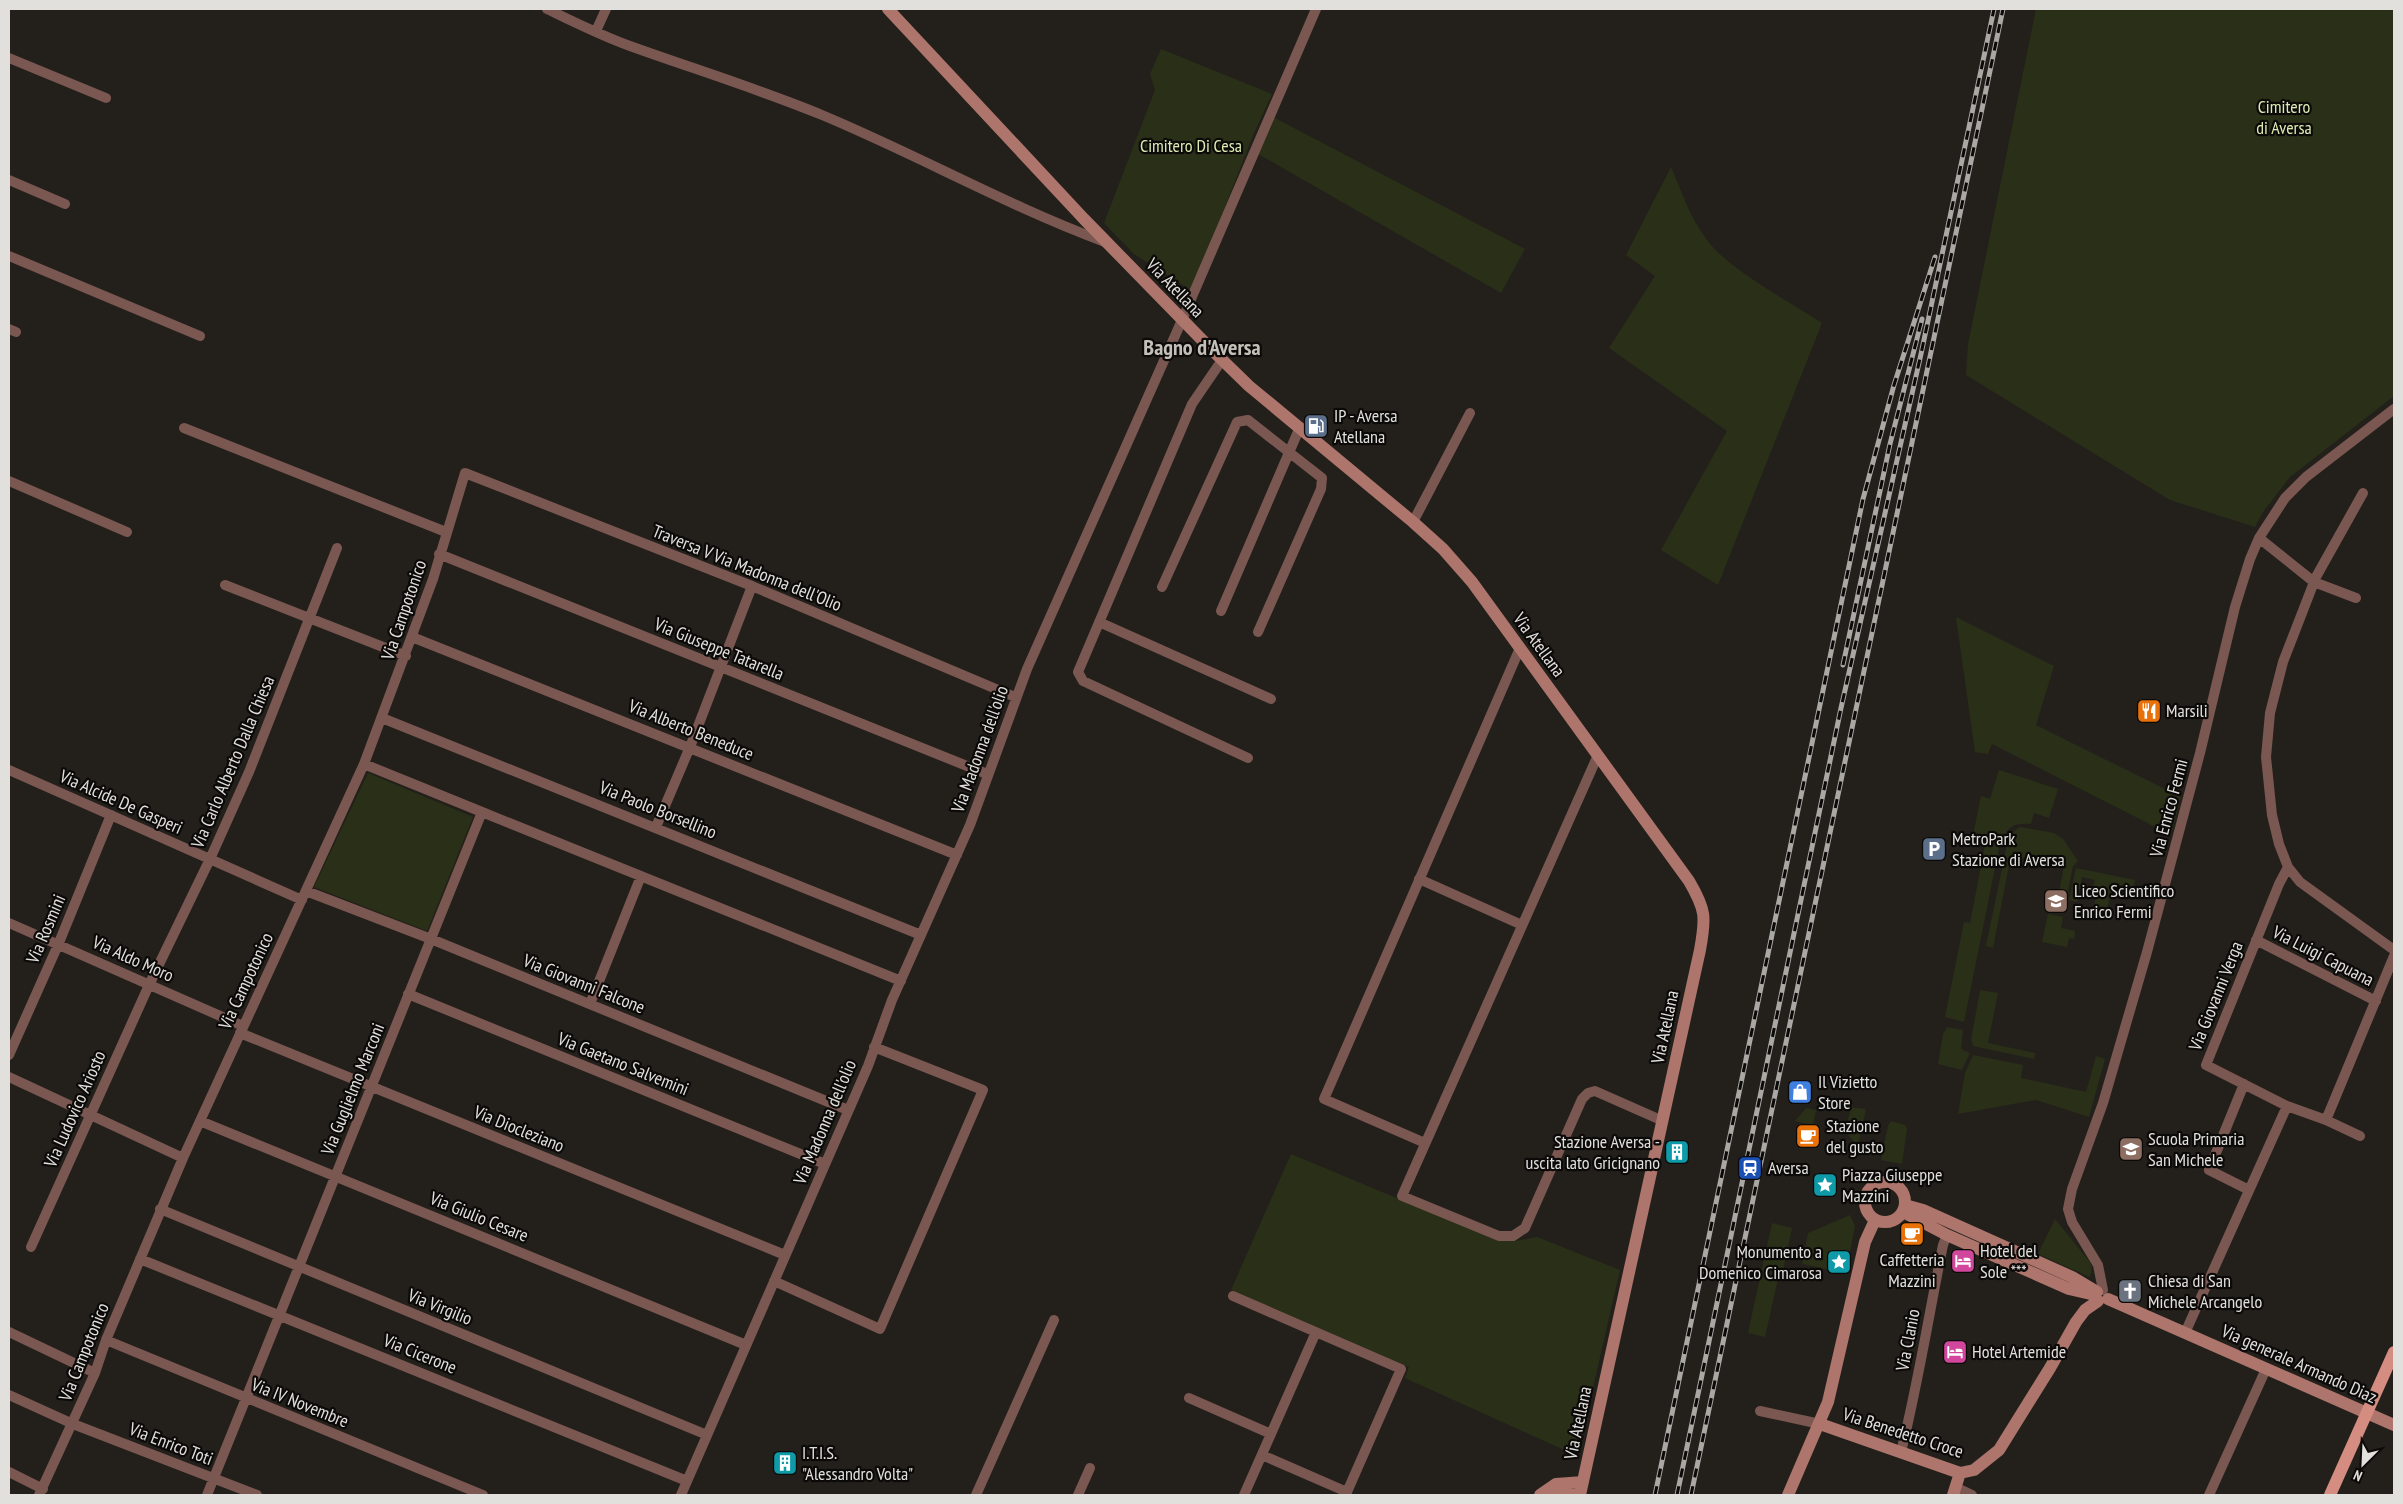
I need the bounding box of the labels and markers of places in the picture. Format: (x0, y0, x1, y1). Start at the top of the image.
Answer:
place label: IP - Aversa Atellana (1334, 404, 1397, 448)
fuel station icon: IP - Aversa Atellana (1303, 413, 1329, 439)
restaurant icon: Marsili (2136, 698, 2162, 724)
place label: Marsili (2166, 699, 2208, 722)
place label: MetroPark Stazione di Aversa (1952, 827, 2065, 871)
parking icon: MetroPark Stazione di Aversa (1921, 836, 1947, 862)
place label: Liceo Scientifico Enrico Fermi (2074, 879, 2175, 923)
school or university icon: Liceo Scientifico Enrico Fermi (2043, 888, 2069, 914)
place label: Il Vizietto Store (1818, 1070, 1878, 1114)
shop icon: Il Vizietto Store (1787, 1079, 1813, 1105)
place label: Stazione del gusto (1826, 1114, 1884, 1158)
cafe icon: Stazione del gusto (1795, 1123, 1821, 1149)
place label: Scuola Primaria San Michele (2148, 1127, 2244, 1171)
place label: Stazione Aversa - uscita lato Gricignano (1525, 1130, 1660, 1174)
school or university icon: Scuola Primaria San Michele (2118, 1136, 2144, 1162)
building icon: Stazione Aversa - uscita lato Gricignano (1664, 1139, 1690, 1165)
station icon: Aversa (1737, 1155, 1763, 1181)
place label: Aversa (1768, 1156, 1809, 1179)
place label: Piazza Giuseppe Mazzini (1842, 1163, 1942, 1207)
place icon: Piazza Giuseppe Mazzini (1812, 1172, 1838, 1198)
cafe icon: Caffetteria Mazzini (1899, 1221, 1925, 1247)
place label: Hotel del Sole *** (1980, 1239, 2038, 1283)
place label: Monumento a Domenico Cimarosa (1699, 1240, 1822, 1284)
place label: Caffetteria Mazzini (1880, 1248, 1944, 1292)
hotel icon: Hotel del Sole *** (1950, 1248, 1976, 1274)
place icon: Monumento a Domenico Cimarosa (1826, 1249, 1852, 1275)
place label: Chiesa di San Michele Arcangelo (2148, 1269, 2262, 1313)
church icon: Chiesa di San Michele Arcangelo (2117, 1278, 2143, 1304)
hotel icon: Hotel Artemide (1942, 1339, 1968, 1365)
place label: Hotel Artemide (1972, 1340, 2066, 1363)
place label: I.T.I.S. "Alessandro Volta" (802, 1441, 913, 1485)
building icon: I.T.I.S. "Alessandro Volta" (772, 1450, 798, 1476)

